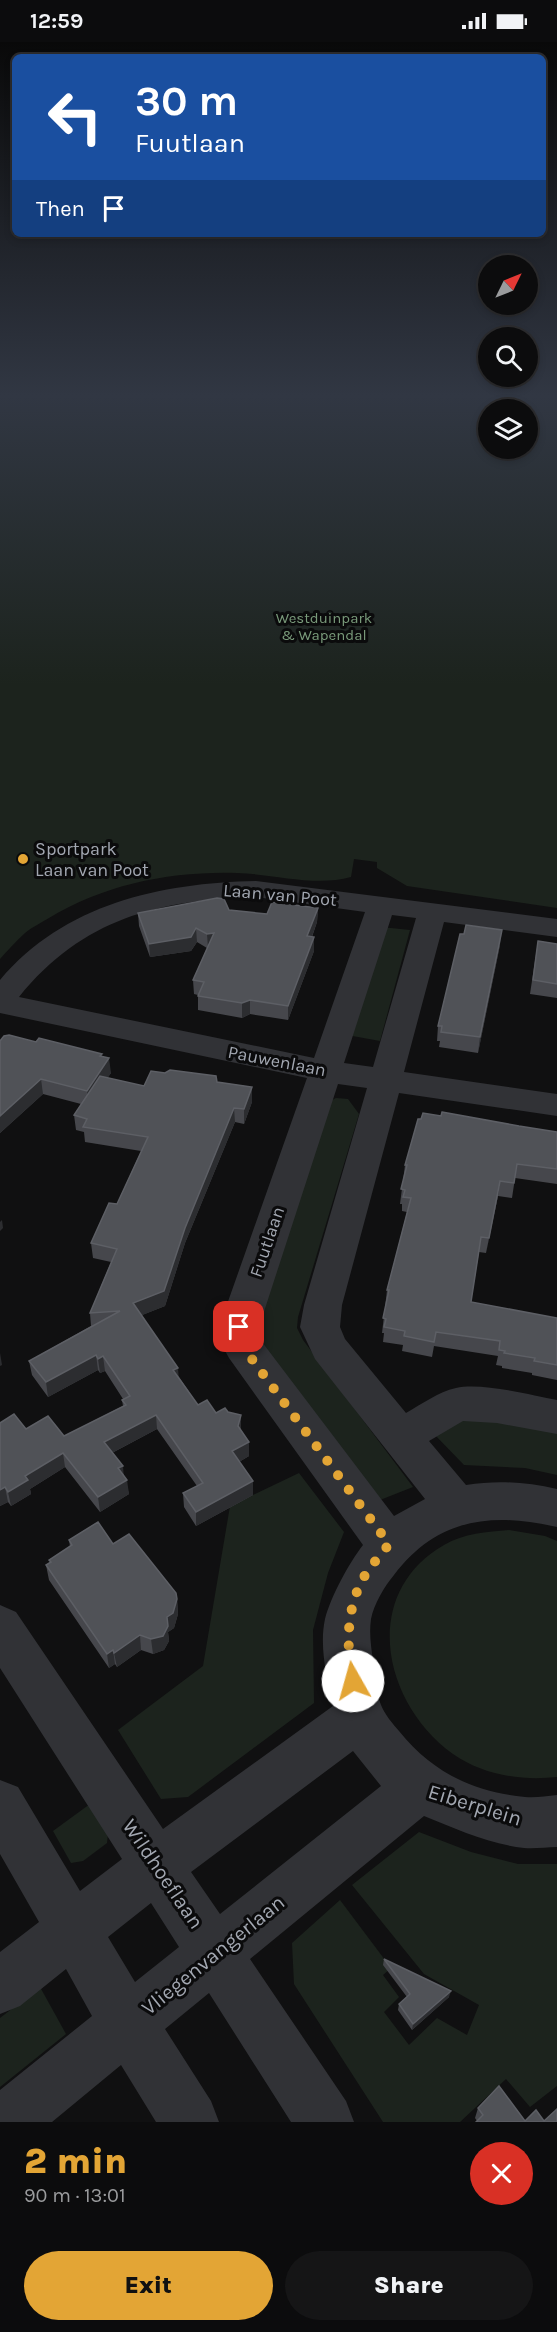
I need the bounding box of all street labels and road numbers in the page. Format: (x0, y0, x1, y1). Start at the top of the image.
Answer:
street label: Laan van Poot (222, 879, 338, 911)
street label: Pauwenlaan (226, 1041, 328, 1081)
street label: Fuutlaan (245, 1204, 289, 1280)
street label: Eiberplein (425, 1779, 525, 1831)
street label: Wildhoeflaan (117, 1815, 209, 1933)
street label: Vliegenvangerlaan (137, 1890, 289, 2020)

